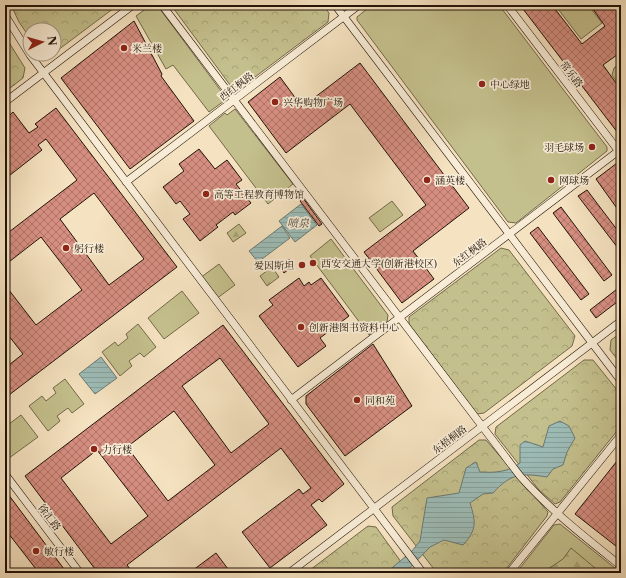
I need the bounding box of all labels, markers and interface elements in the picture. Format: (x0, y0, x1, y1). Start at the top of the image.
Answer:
north arrow (22, 22, 62, 62)
text: N (44, 35, 59, 47)
place label: 米兰楼 (132, 42, 162, 55)
marker: 米兰楼 (119, 43, 129, 53)
street label: 常乐路 (557, 58, 586, 90)
street label: 西红枫路 (216, 69, 256, 104)
place label: 中心绿地 (490, 78, 530, 91)
marker: 中心绿地 (477, 79, 487, 89)
place label: 兴华购物广场 (283, 96, 343, 109)
marker: 兴华购物广场 (270, 97, 280, 107)
place label: 羽毛球场 (544, 141, 584, 154)
marker: 羽毛球场 (587, 142, 597, 152)
place label: 涵英楼 (435, 174, 465, 187)
place label: 网球场 (559, 174, 589, 187)
marker: 涵英楼 (422, 175, 432, 185)
marker: 网球场 (546, 175, 556, 185)
place label: 高等工程教育博物馆 (214, 188, 304, 201)
marker: 高等工程教育博物馆 (201, 189, 211, 199)
water label: 喷泉 (287, 216, 310, 230)
street label: 东红枫路 (449, 235, 489, 270)
place label: 躬行楼 (74, 242, 104, 255)
marker: 躬行楼 (61, 243, 71, 253)
place label: 西安交通大学(创新港校区) (321, 257, 437, 270)
marker: 西安交通大学(创新港校区) (308, 258, 318, 268)
place label: 爱因斯坦 (254, 259, 294, 272)
marker: 爱因斯坦 (297, 260, 307, 270)
place label: 创新港图书资料中心 (309, 321, 399, 334)
marker: 创新港图书资料中心 (296, 322, 306, 332)
place label: 同和苑 (365, 394, 395, 407)
marker: 同和苑 (352, 395, 362, 405)
street label: 东梧桐路 (429, 422, 469, 457)
place label: 力行楼 (102, 443, 132, 456)
marker: 力行楼 (89, 444, 99, 454)
street label: 徐汇路 (35, 501, 64, 533)
place label: 敏行楼 (44, 545, 74, 558)
marker: 敏行楼 (31, 546, 41, 556)

